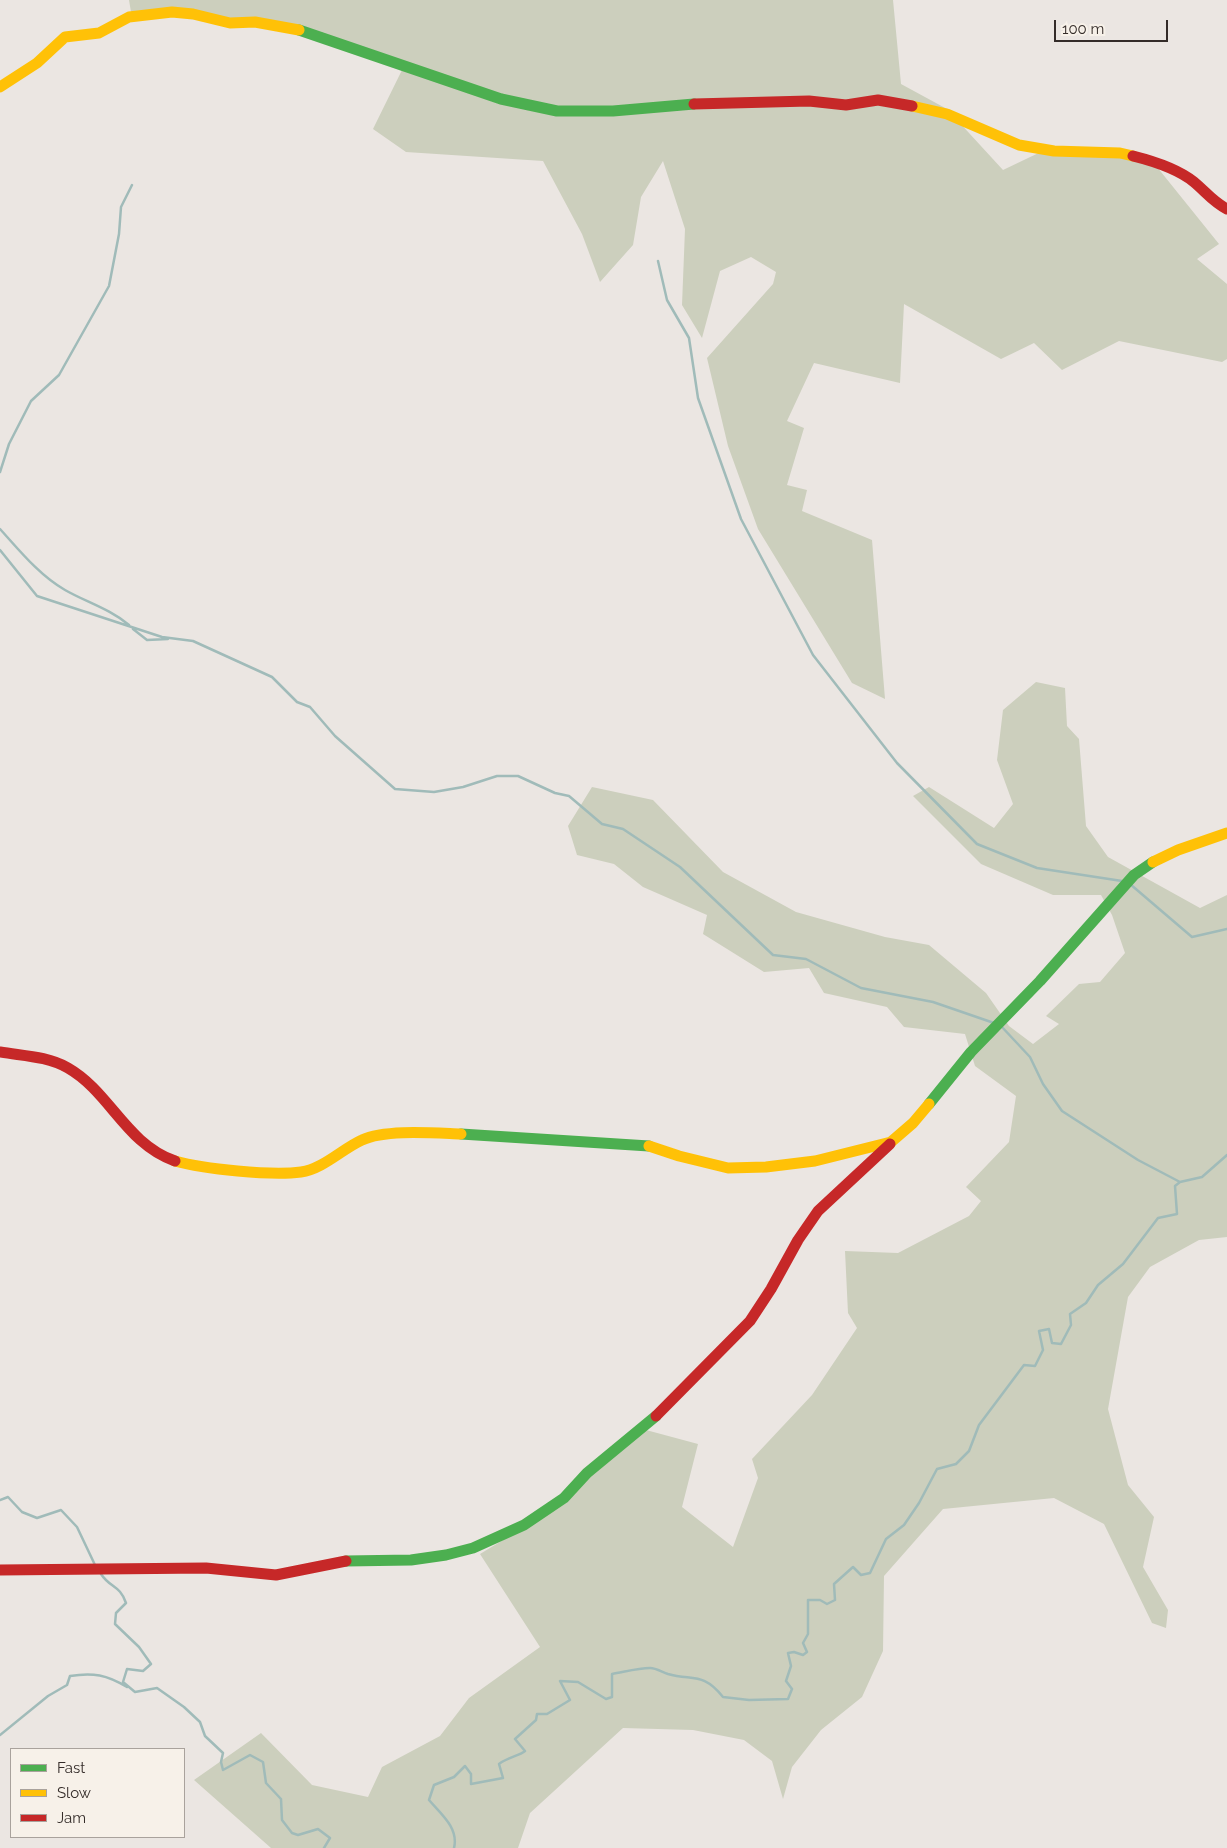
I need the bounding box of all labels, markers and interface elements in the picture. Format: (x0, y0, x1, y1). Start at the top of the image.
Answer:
scale bar (1057, 10, 1171, 42)
text: 100 m (1062, 20, 1104, 38)
legend (10, 1748, 185, 1838)
text: Fast (57, 1759, 85, 1777)
text: Slow (57, 1784, 91, 1802)
text: Jam (57, 1809, 86, 1827)

